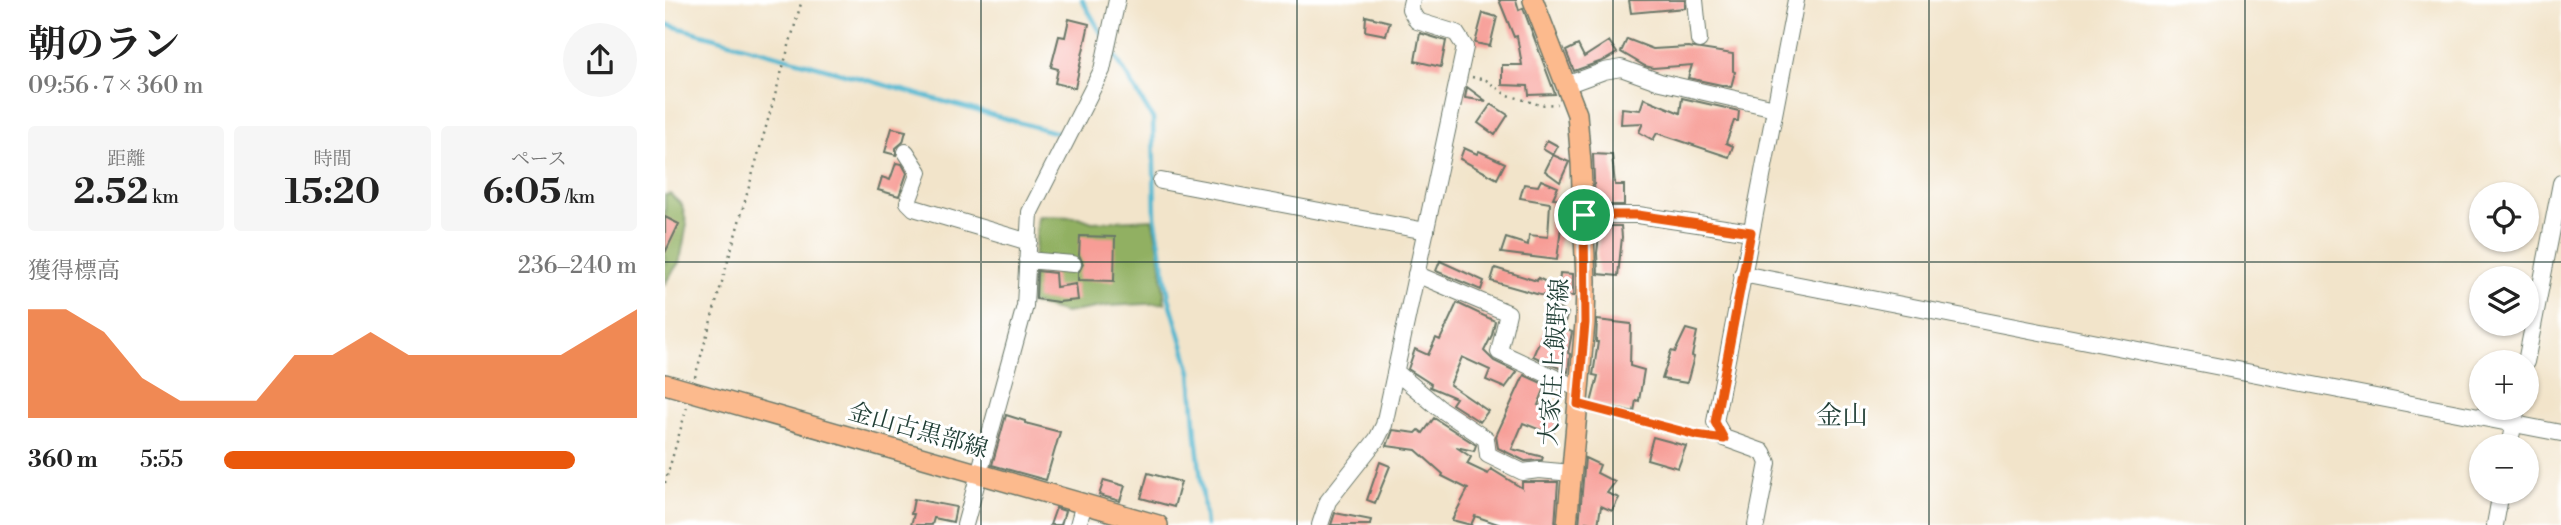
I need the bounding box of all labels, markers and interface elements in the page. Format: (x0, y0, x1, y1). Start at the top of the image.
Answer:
text: 朝のラン (28, 22, 180, 69)
button: share (563, 23, 637, 97)
text: 09:56 · 7 × 360 m (28, 72, 203, 100)
text: 距離 (107, 147, 145, 171)
text: 時間 (313, 147, 352, 171)
text: ペース (511, 147, 567, 171)
text: 2.52 (73, 171, 148, 214)
text: 15:20 (285, 171, 380, 214)
text: 6:05 (482, 171, 561, 214)
map controls (2469, 182, 2539, 504)
button: locate (2469, 182, 2539, 252)
text: km (148, 185, 179, 209)
text: /km (561, 185, 595, 209)
pin (1554, 185, 1614, 245)
icon: arrive (1565, 196, 1603, 234)
text: 236–240 m (518, 252, 637, 280)
text: 獲得標高 (28, 257, 120, 285)
button: layers (2469, 266, 2539, 336)
street label: 大家庄上飯野線 (1534, 277, 1576, 447)
button: + (2469, 350, 2539, 420)
street label: 金山古黒部線 (845, 397, 991, 465)
district label: 金山 (1816, 400, 1868, 432)
button: − (2469, 434, 2539, 504)
text: 360 m (28, 446, 98, 474)
text: 5:55 (140, 446, 183, 474)

